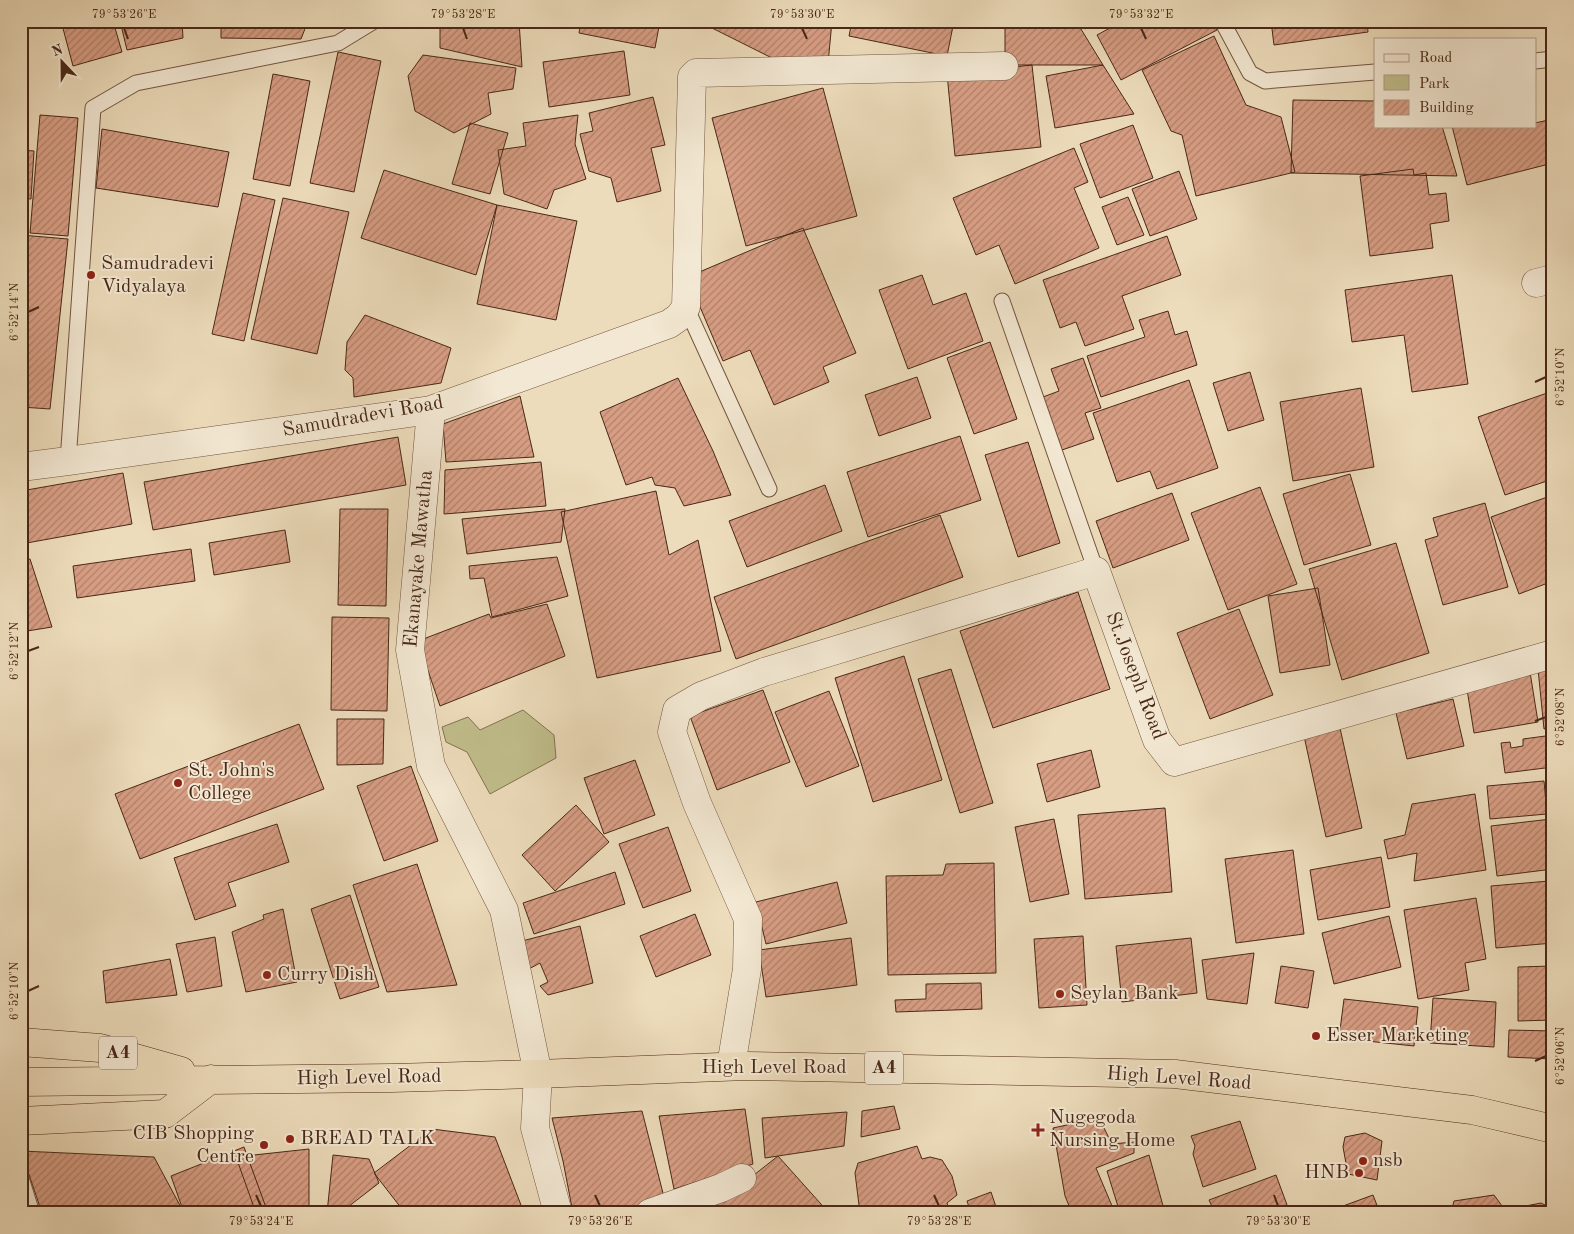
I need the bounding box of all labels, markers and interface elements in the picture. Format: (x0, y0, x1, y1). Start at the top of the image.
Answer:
text: 79°53'26"E (92, 8, 156, 21)
text: 79°53'28"E (431, 8, 495, 21)
text: 79°53'30"E (770, 8, 834, 21)
text: 79°53'32"E (1109, 8, 1173, 21)
north arrow (38, 38, 88, 88)
legend (1374, 38, 1536, 128)
text: N (50, 42, 65, 59)
text: Road (1419, 51, 1453, 66)
text: Park (1419, 77, 1450, 92)
text: Building (1419, 101, 1474, 116)
place label: Samudradevi Vidyalaya (101, 254, 214, 297)
marker: Samudradevi Vidyalaya (85, 269, 97, 281)
text: 6°52'14"N (8, 283, 21, 341)
text: 6°52'10"N (1554, 348, 1567, 406)
street label: Samudradevi Road (281, 393, 445, 441)
street label: Ekanayake Mawatha (401, 469, 437, 649)
street label: St.Joseph Road (1101, 609, 1169, 743)
text: 6°52'12"N (8, 622, 21, 680)
text: 6°52'08"N (1554, 688, 1567, 746)
place label: St. John's College (188, 761, 274, 804)
marker: St. John's College (172, 777, 184, 789)
text: 6°52'10"N (8, 962, 21, 1020)
place label: Curry Dish (277, 965, 374, 985)
marker: Curry Dish (261, 969, 273, 981)
place label: Seylan Bank (1070, 984, 1179, 1004)
marker: Seylan Bank (1054, 988, 1066, 1000)
place label: Esser Marketing (1326, 1026, 1469, 1046)
text: 6°52'06"N (1554, 1027, 1567, 1085)
marker: Esser Marketing (1310, 1030, 1322, 1042)
road number: A4 (99, 1036, 137, 1070)
road number: A4 (865, 1052, 903, 1084)
street label: High Level Road (701, 1058, 847, 1078)
street label: High Level Road (1106, 1064, 1252, 1094)
street label: High Level Road (296, 1067, 442, 1089)
place label: Nugegoda Nursing Home (1049, 1108, 1175, 1151)
marker: Nugegoda Nursing Home (1031, 1123, 1045, 1137)
place label: CIB Shopping Centre (132, 1124, 254, 1167)
place label: BREAD TALK (300, 1129, 435, 1149)
marker: BREAD TALK (284, 1133, 296, 1145)
marker: CIB Shopping Centre (258, 1139, 270, 1151)
place label: nsb (1373, 1151, 1403, 1171)
marker: nsb (1357, 1155, 1369, 1167)
place label: HNB (1304, 1163, 1349, 1183)
marker: HNB (1353, 1167, 1365, 1179)
text: 79°53'24"E (229, 1215, 293, 1228)
text: 79°53'26"E (568, 1215, 632, 1228)
text: 79°53'28"E (907, 1215, 971, 1228)
text: 79°53'30"E (1246, 1215, 1310, 1228)

